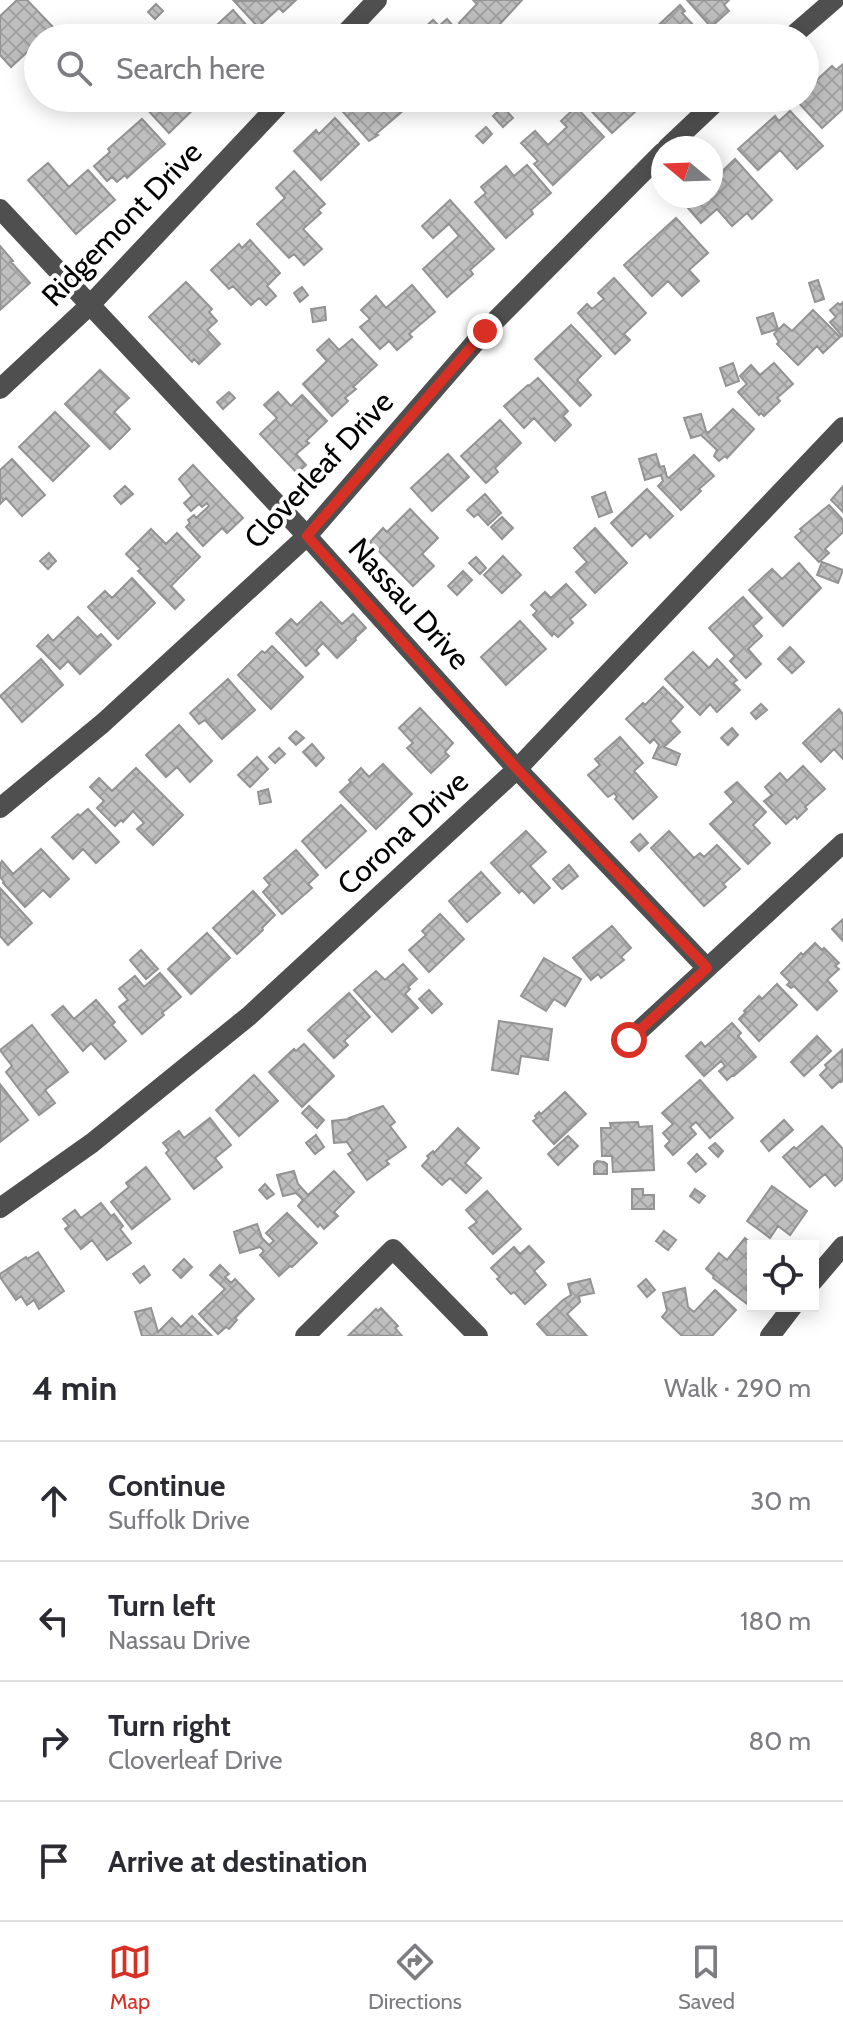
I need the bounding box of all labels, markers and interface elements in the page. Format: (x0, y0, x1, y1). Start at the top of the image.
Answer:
search box (24, 24, 819, 112)
icon: search (52, 46, 96, 90)
text: Search here (116, 50, 265, 87)
street label: Ridgemont Drive (34, 134, 210, 314)
north arrow (651, 136, 723, 208)
route end (467, 313, 503, 349)
street label: Cloverleaf Drive (236, 383, 401, 556)
street label: Nassau Drive (341, 530, 478, 677)
street label: Corona Drive (330, 763, 476, 903)
route start (611, 1022, 647, 1058)
map controls (747, 1240, 819, 1312)
button: locate (747, 1240, 819, 1312)
text: 4 min (32, 1367, 117, 1409)
text: Walk · 290 m (664, 1372, 811, 1404)
text: Continue (108, 1467, 225, 1504)
icon: ahead (32, 1479, 76, 1523)
text: 30 m (750, 1485, 811, 1517)
text: Suffolk Drive (108, 1504, 250, 1536)
text: Turn left (108, 1587, 216, 1624)
icon: left (32, 1599, 76, 1643)
text: 180 m (740, 1605, 811, 1637)
text: Nassau Drive (108, 1624, 250, 1656)
text: Turn right (108, 1707, 231, 1744)
icon: right (32, 1719, 76, 1763)
text: 80 m (748, 1725, 811, 1757)
text: Cloverleaf Drive (108, 1744, 283, 1776)
icon: arrive (32, 1839, 76, 1883)
text: Arrive at destination (108, 1843, 368, 1880)
tab: Map (108, 1940, 152, 2015)
tab: Directions (368, 1940, 462, 2015)
tab: Saved (678, 1940, 735, 2015)

